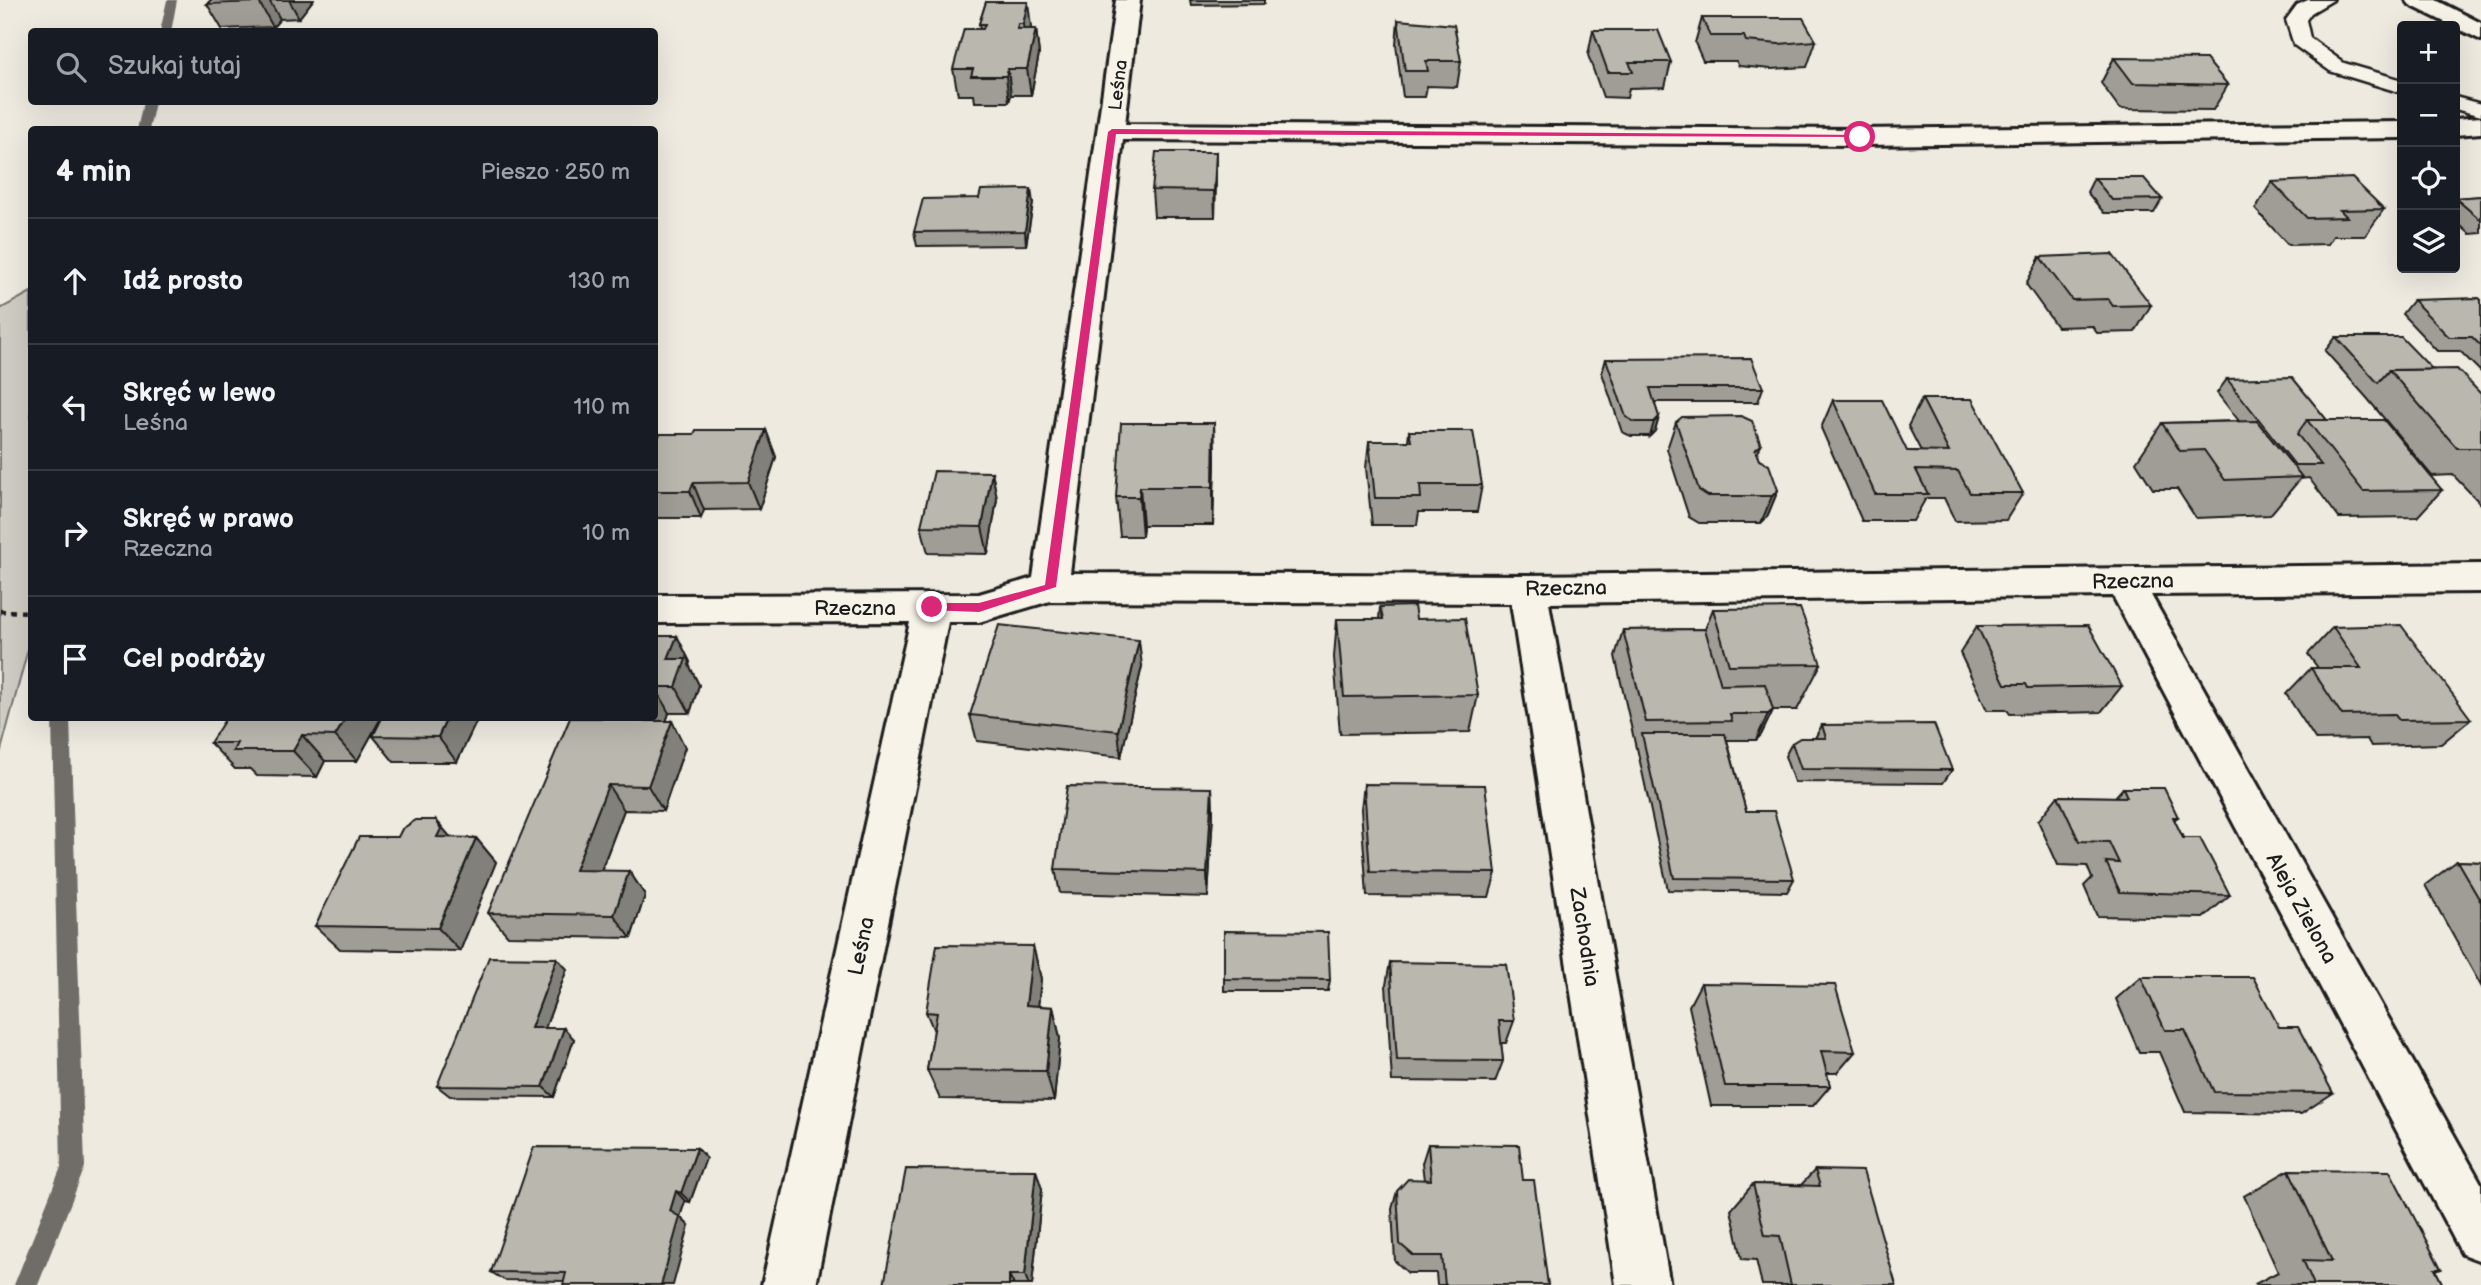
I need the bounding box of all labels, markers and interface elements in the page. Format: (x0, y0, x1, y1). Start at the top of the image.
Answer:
map controls (2397, 21, 2460, 273)
button: + (2397, 21, 2460, 84)
search box (28, 28, 658, 105)
icon: search (52, 48, 90, 86)
text: Szukaj tutaj (108, 51, 241, 82)
street label: Leśna (1105, 59, 1132, 112)
button: − (2397, 84, 2460, 147)
route start (1844, 121, 1875, 152)
button: locate (2397, 147, 2460, 210)
text: 4 min (56, 154, 131, 190)
text: Pieszo · 250 m (481, 158, 630, 186)
button: layers (2397, 210, 2460, 273)
icon: ahead (56, 262, 94, 300)
text: Idź prosto (123, 266, 243, 297)
text: 130 m (568, 267, 630, 295)
text: Skręć w lewo (123, 378, 276, 409)
icon: left (56, 388, 94, 426)
text: 110 m (573, 393, 630, 421)
text: Leśna (123, 409, 188, 437)
text: Skręć w prawo (123, 504, 294, 535)
icon: right (56, 514, 94, 552)
text: 10 m (582, 519, 630, 547)
text: Rzeczna (123, 535, 213, 563)
street label: Rzeczna (2092, 568, 2174, 595)
street label: Rzeczna (1525, 575, 1607, 602)
route end (916, 591, 947, 622)
street label: Rzeczna (814, 596, 896, 621)
icon: arrive (56, 640, 94, 678)
text: Cel podróży (123, 644, 265, 675)
street label: Aleja Zielona (2261, 848, 2342, 968)
street label: Zachodnia (1564, 885, 1605, 988)
street label: Leśna (843, 914, 880, 978)

